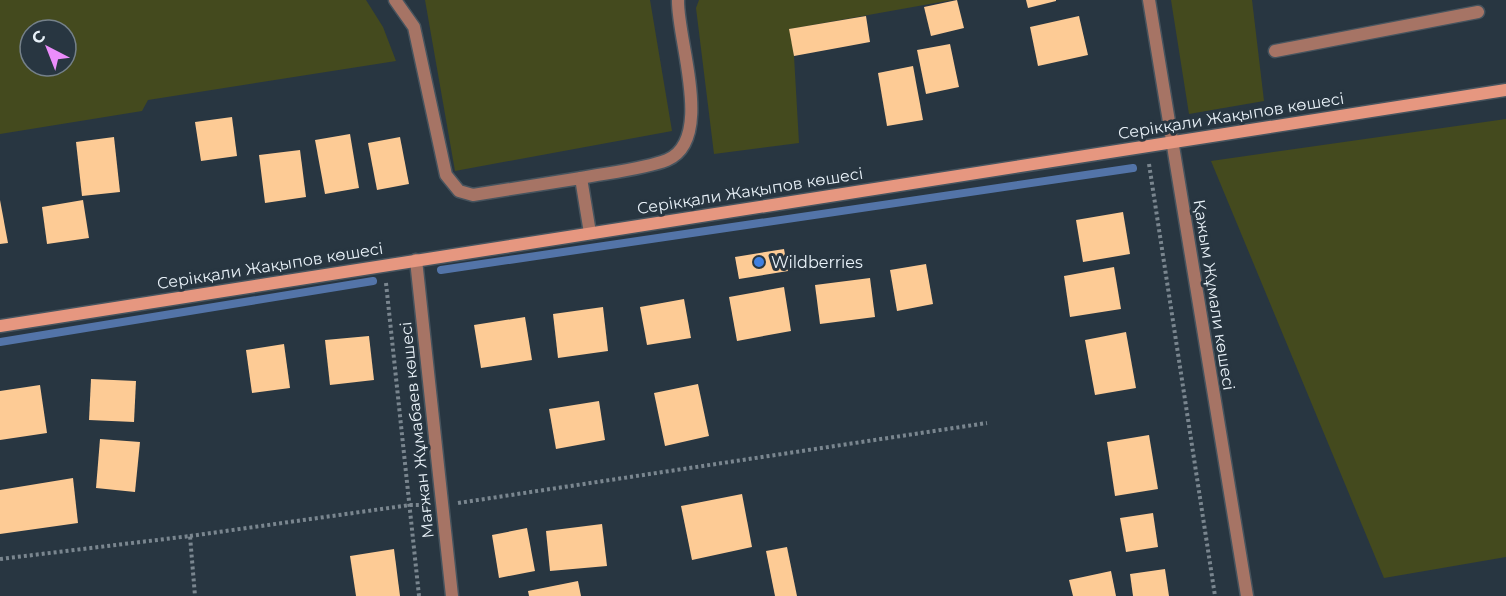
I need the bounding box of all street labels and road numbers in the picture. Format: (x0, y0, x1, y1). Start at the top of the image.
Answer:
street label: Серікқали Жақыпов көшесі (1117, 89, 1345, 143)
street label: Серікқали Жақыпов көшесі (636, 164, 864, 218)
street label: Қажым Жұмали көшесі (1190, 198, 1238, 392)
street label: Серікқали Жақыпов көшесі (156, 239, 384, 293)
street label: Мағжан Жұмабаев көшесі (396, 321, 438, 539)

